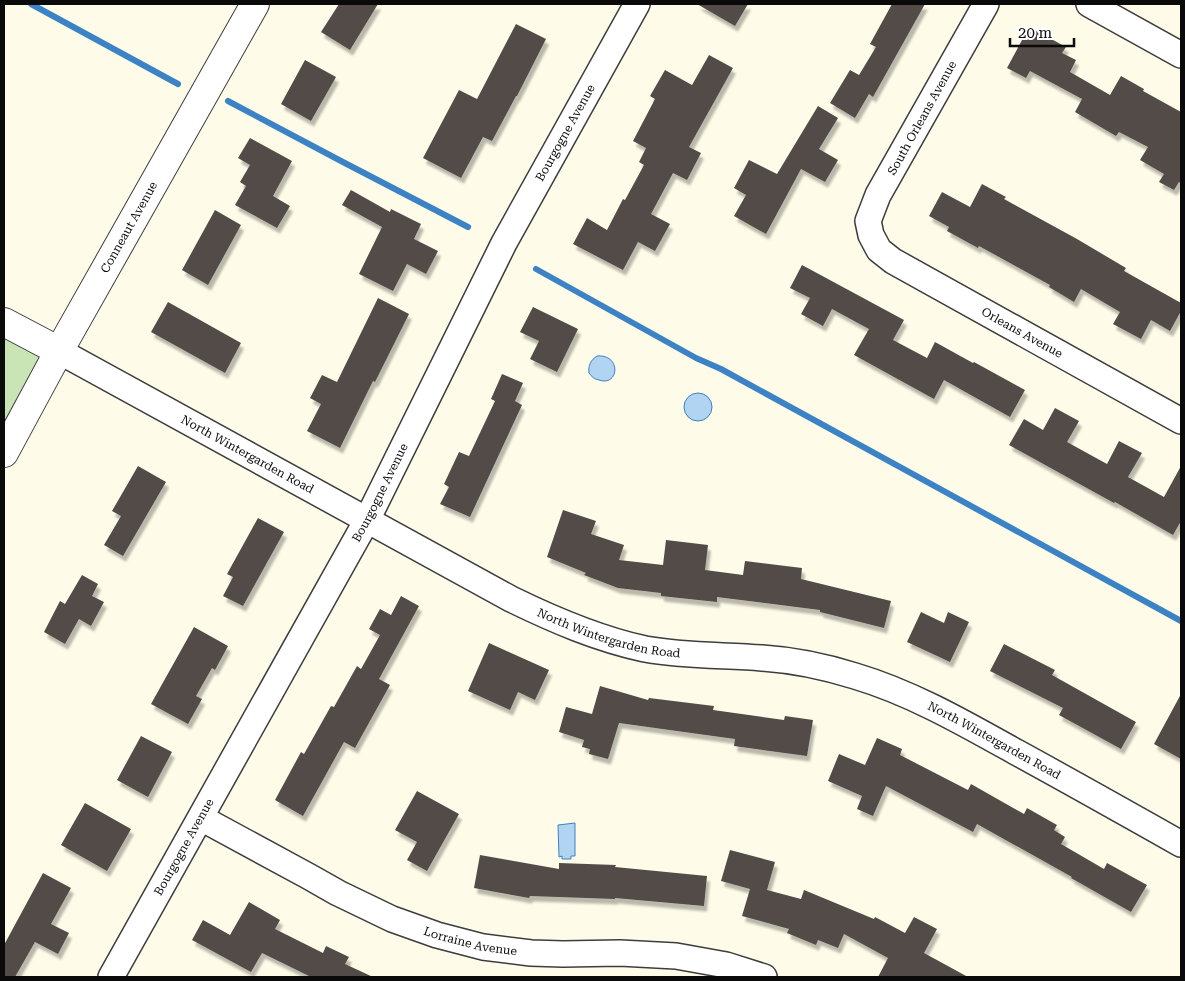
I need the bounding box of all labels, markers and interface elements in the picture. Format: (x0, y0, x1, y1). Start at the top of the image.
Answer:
scale bar (1010, 15, 1074, 47)
text: 20 m (1018, 24, 1053, 42)
street label: South Orleans Avenue (885, 58, 959, 178)
street label: Bourgogne Avenue (533, 81, 598, 184)
street label: Conneaut Avenue (98, 179, 160, 275)
street label: Orleans Avenue (979, 305, 1065, 361)
street label: North Wintergarden Road (179, 412, 317, 497)
street label: Bourgogne Avenue (349, 441, 411, 545)
street label: North Wintergarden Road (535, 605, 681, 661)
street label: North Wintergarden Road (925, 699, 1063, 782)
street label: Bourgogne Avenue (151, 796, 217, 898)
street label: Lorraine Avenue (422, 924, 518, 958)

